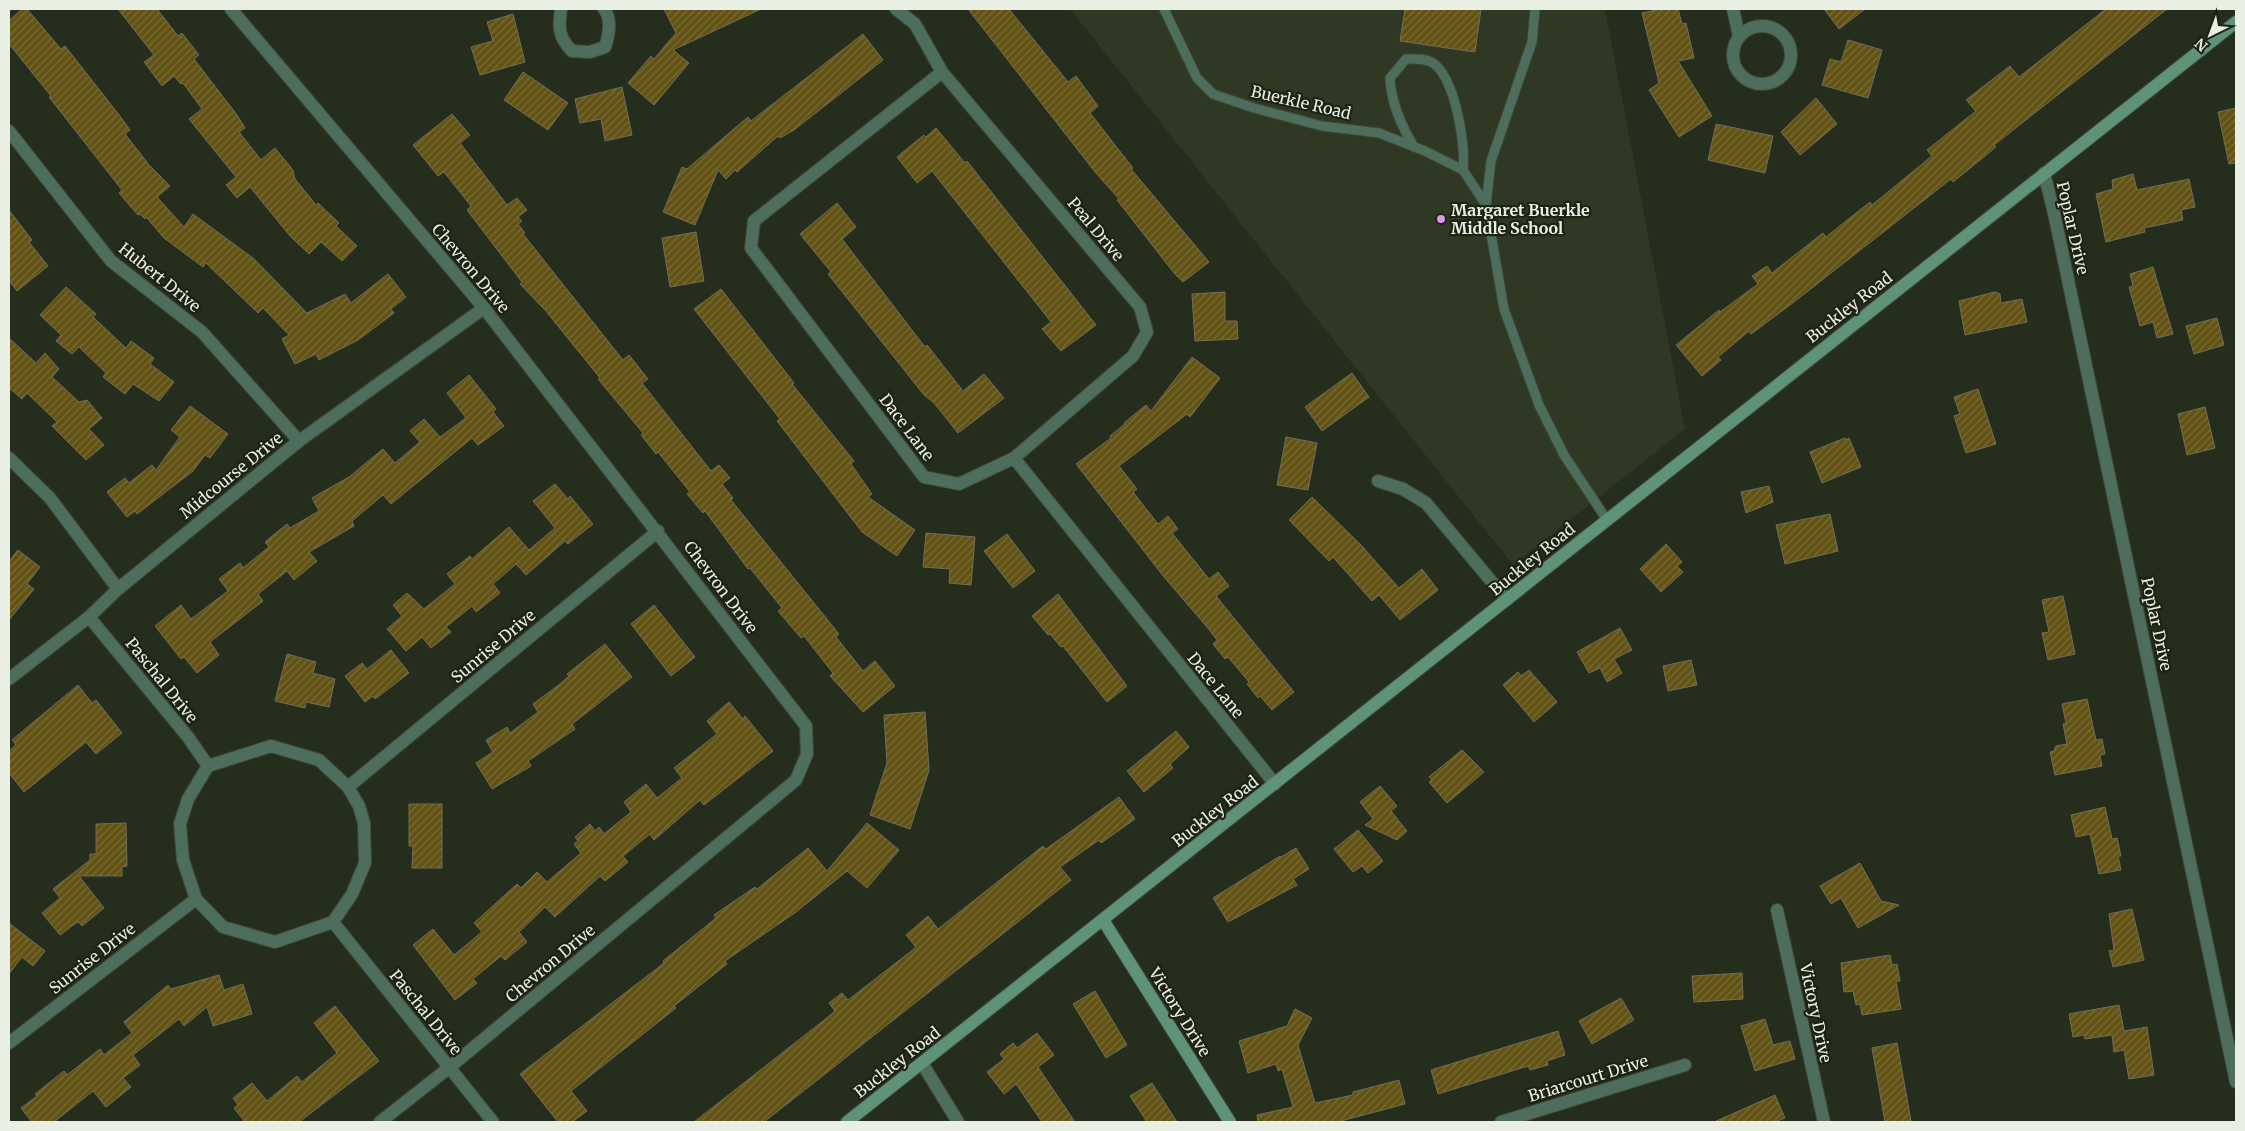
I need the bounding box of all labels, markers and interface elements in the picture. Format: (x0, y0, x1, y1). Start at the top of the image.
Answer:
north arrow (2185, 10, 2235, 60)
text: N (2191, 34, 2211, 55)
street label: Buerkle Road (1249, 81, 1353, 123)
street label: Poplar Drive (2053, 179, 2093, 277)
street label: Peal Drive (1063, 193, 1129, 265)
place label: Margaret Buerkle Middle School (1451, 200, 1590, 238)
marker: Margaret Buerkle Middle School (1435, 213, 1447, 225)
street label: Chevron Drive (428, 219, 514, 317)
street label: Hubert Drive (115, 238, 205, 316)
street label: Buckley Road (1802, 267, 1896, 347)
street label: Dace Lane (875, 390, 939, 464)
street label: Midcourse Drive (176, 427, 286, 523)
street label: Buckley Road (1485, 518, 1579, 600)
street label: Chevron Drive (680, 537, 762, 637)
street label: Poplar Drive (2137, 575, 2177, 673)
street label: Sunrise Drive (447, 605, 539, 687)
street label: Paschal Drive (122, 633, 202, 727)
street label: Dace Lane (1183, 648, 1249, 722)
street label: Buckley Road (1168, 771, 1262, 851)
street label: Sunrise Drive (45, 918, 139, 998)
street label: Chevron Drive (501, 920, 599, 1006)
street label: Victory Drive (1796, 961, 1836, 1064)
street label: Victory Drive (1144, 963, 1215, 1060)
street label: Paschal Drive (386, 965, 466, 1059)
street label: Buckley Road (850, 1022, 944, 1102)
street label: Briarcourt Drive (1526, 1050, 1650, 1106)

